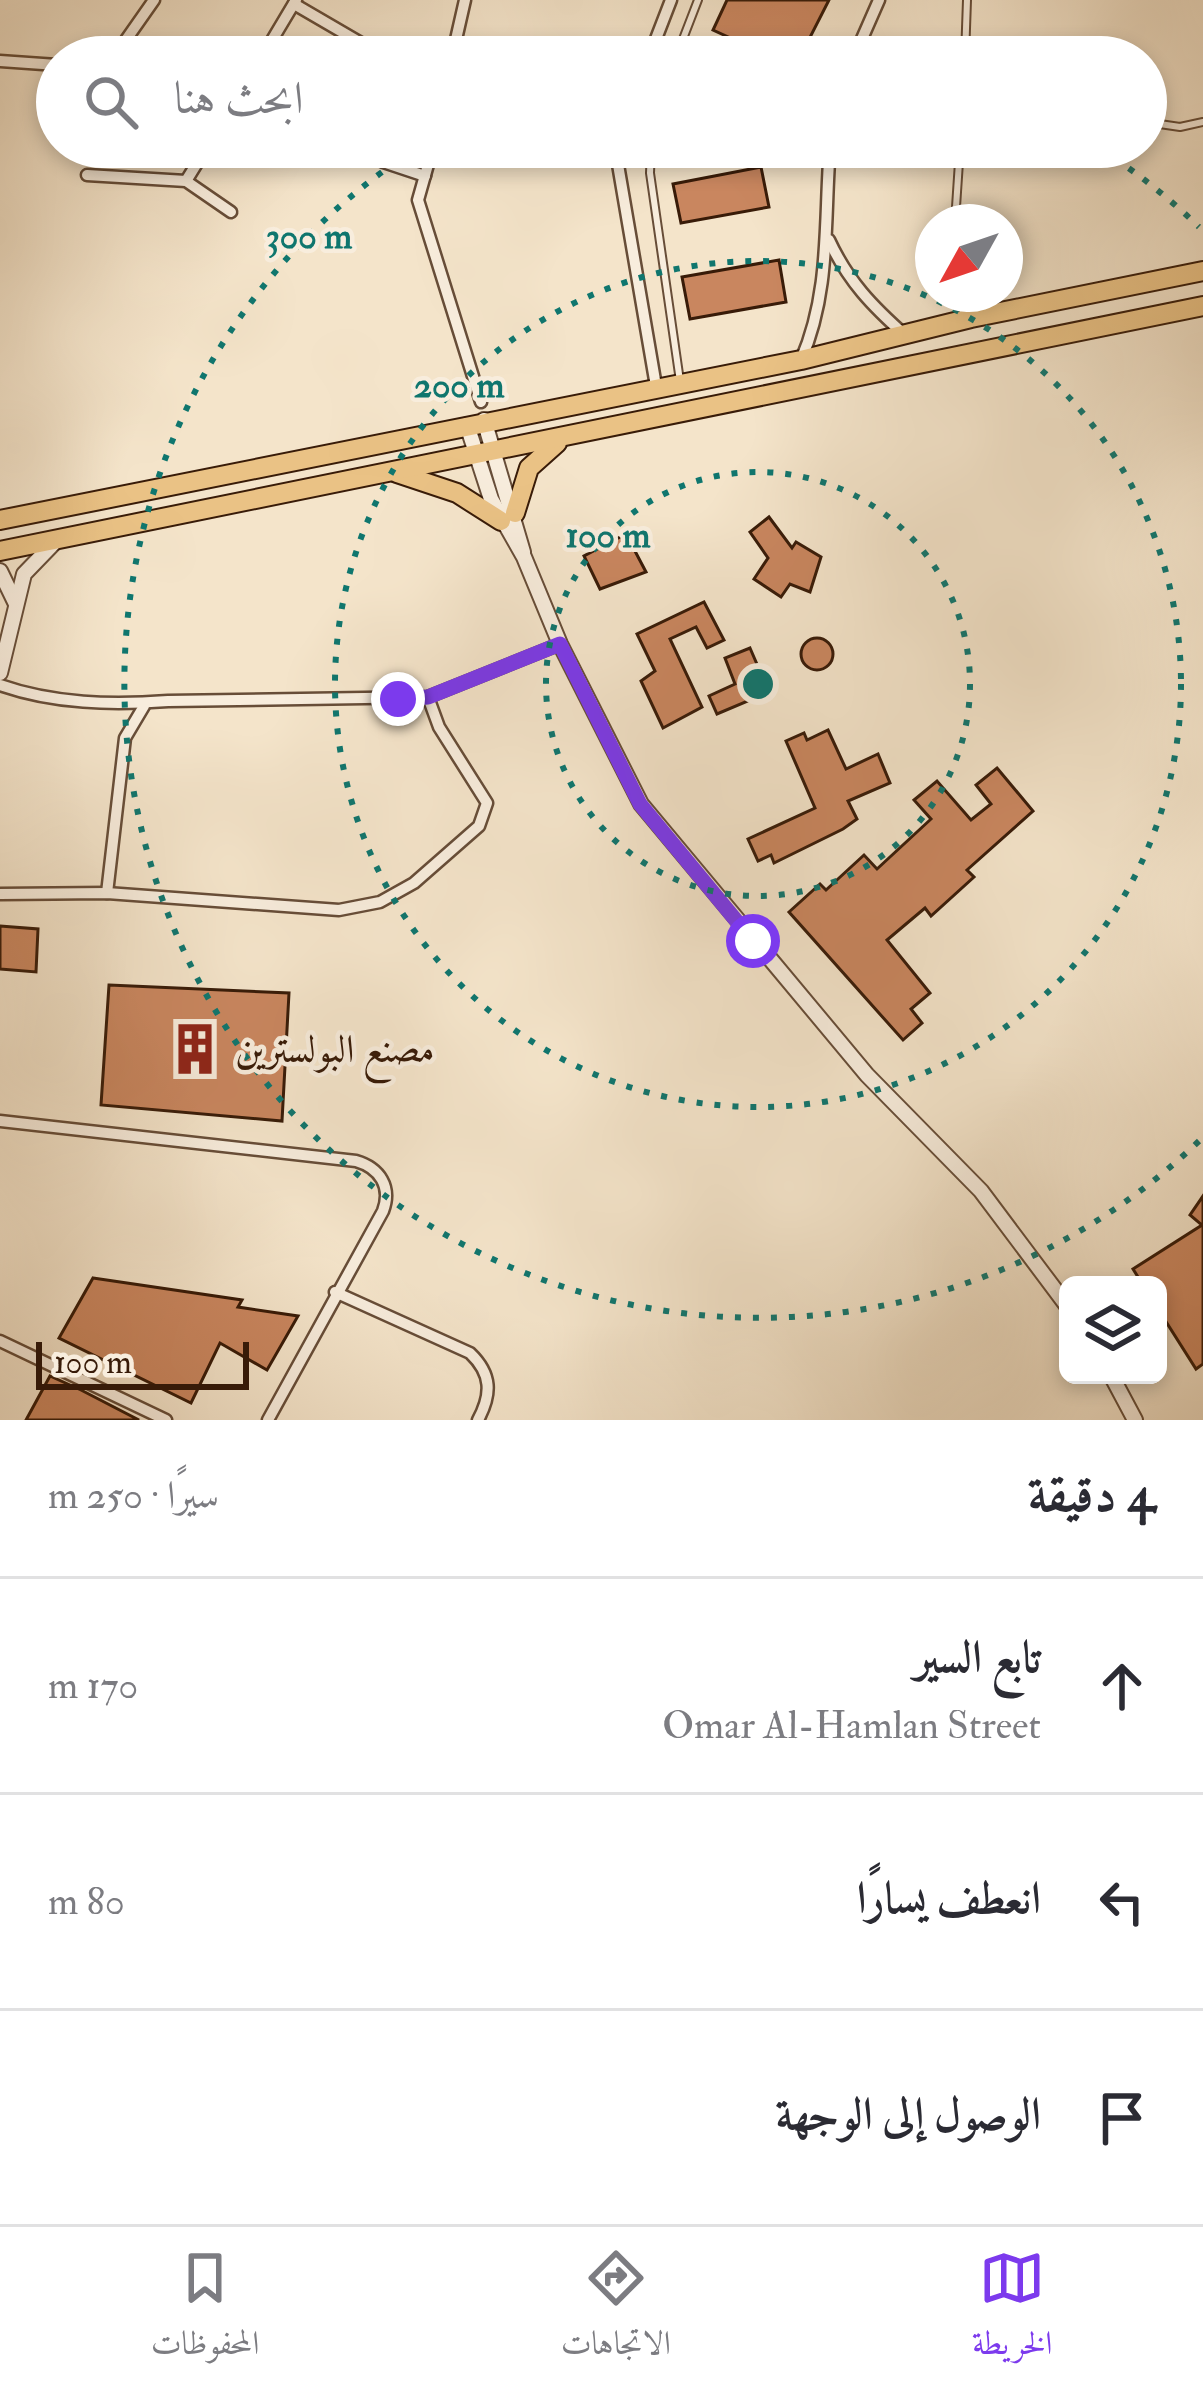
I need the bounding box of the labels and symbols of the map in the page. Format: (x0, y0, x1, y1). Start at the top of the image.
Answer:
north arrow (915, 204, 1023, 312)
text: 300 m (266, 214, 352, 259)
text: 200 m (414, 363, 504, 408)
text: 100 m (565, 513, 651, 558)
centre of rings (737, 663, 779, 705)
route end (371, 672, 425, 726)
route start (726, 914, 780, 968)
building icon: مصنع البولسترين (166, 1020, 224, 1078)
place label: مصنع البولسترين (235, 1025, 435, 1084)
scale bar (36, 1336, 249, 1389)

